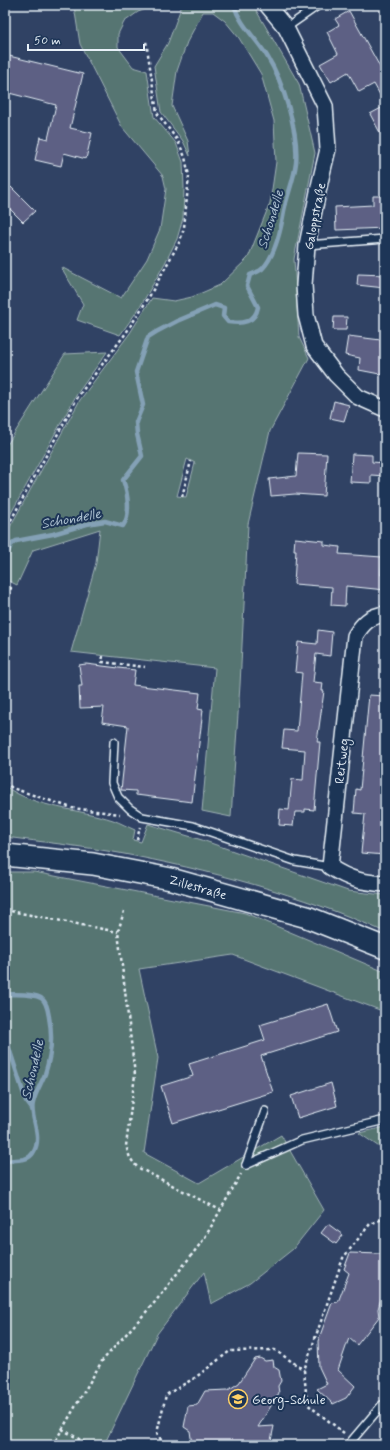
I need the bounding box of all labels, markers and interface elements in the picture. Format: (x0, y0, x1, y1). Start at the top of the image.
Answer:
scale bar (28, 26, 144, 52)
text: 50 m (34, 33, 61, 49)
street label: Galoppstraße (301, 181, 330, 251)
water label: Schondelle (253, 187, 289, 251)
water label: Schondelle (40, 505, 103, 533)
street label: Reitweg (332, 737, 354, 785)
street label: Zillestraße (167, 872, 229, 904)
water label: Schondelle (17, 1037, 49, 1101)
school or university icon: Georg-Schule (227, 1388, 249, 1410)
place label: Georg-Schule (252, 1392, 326, 1410)

